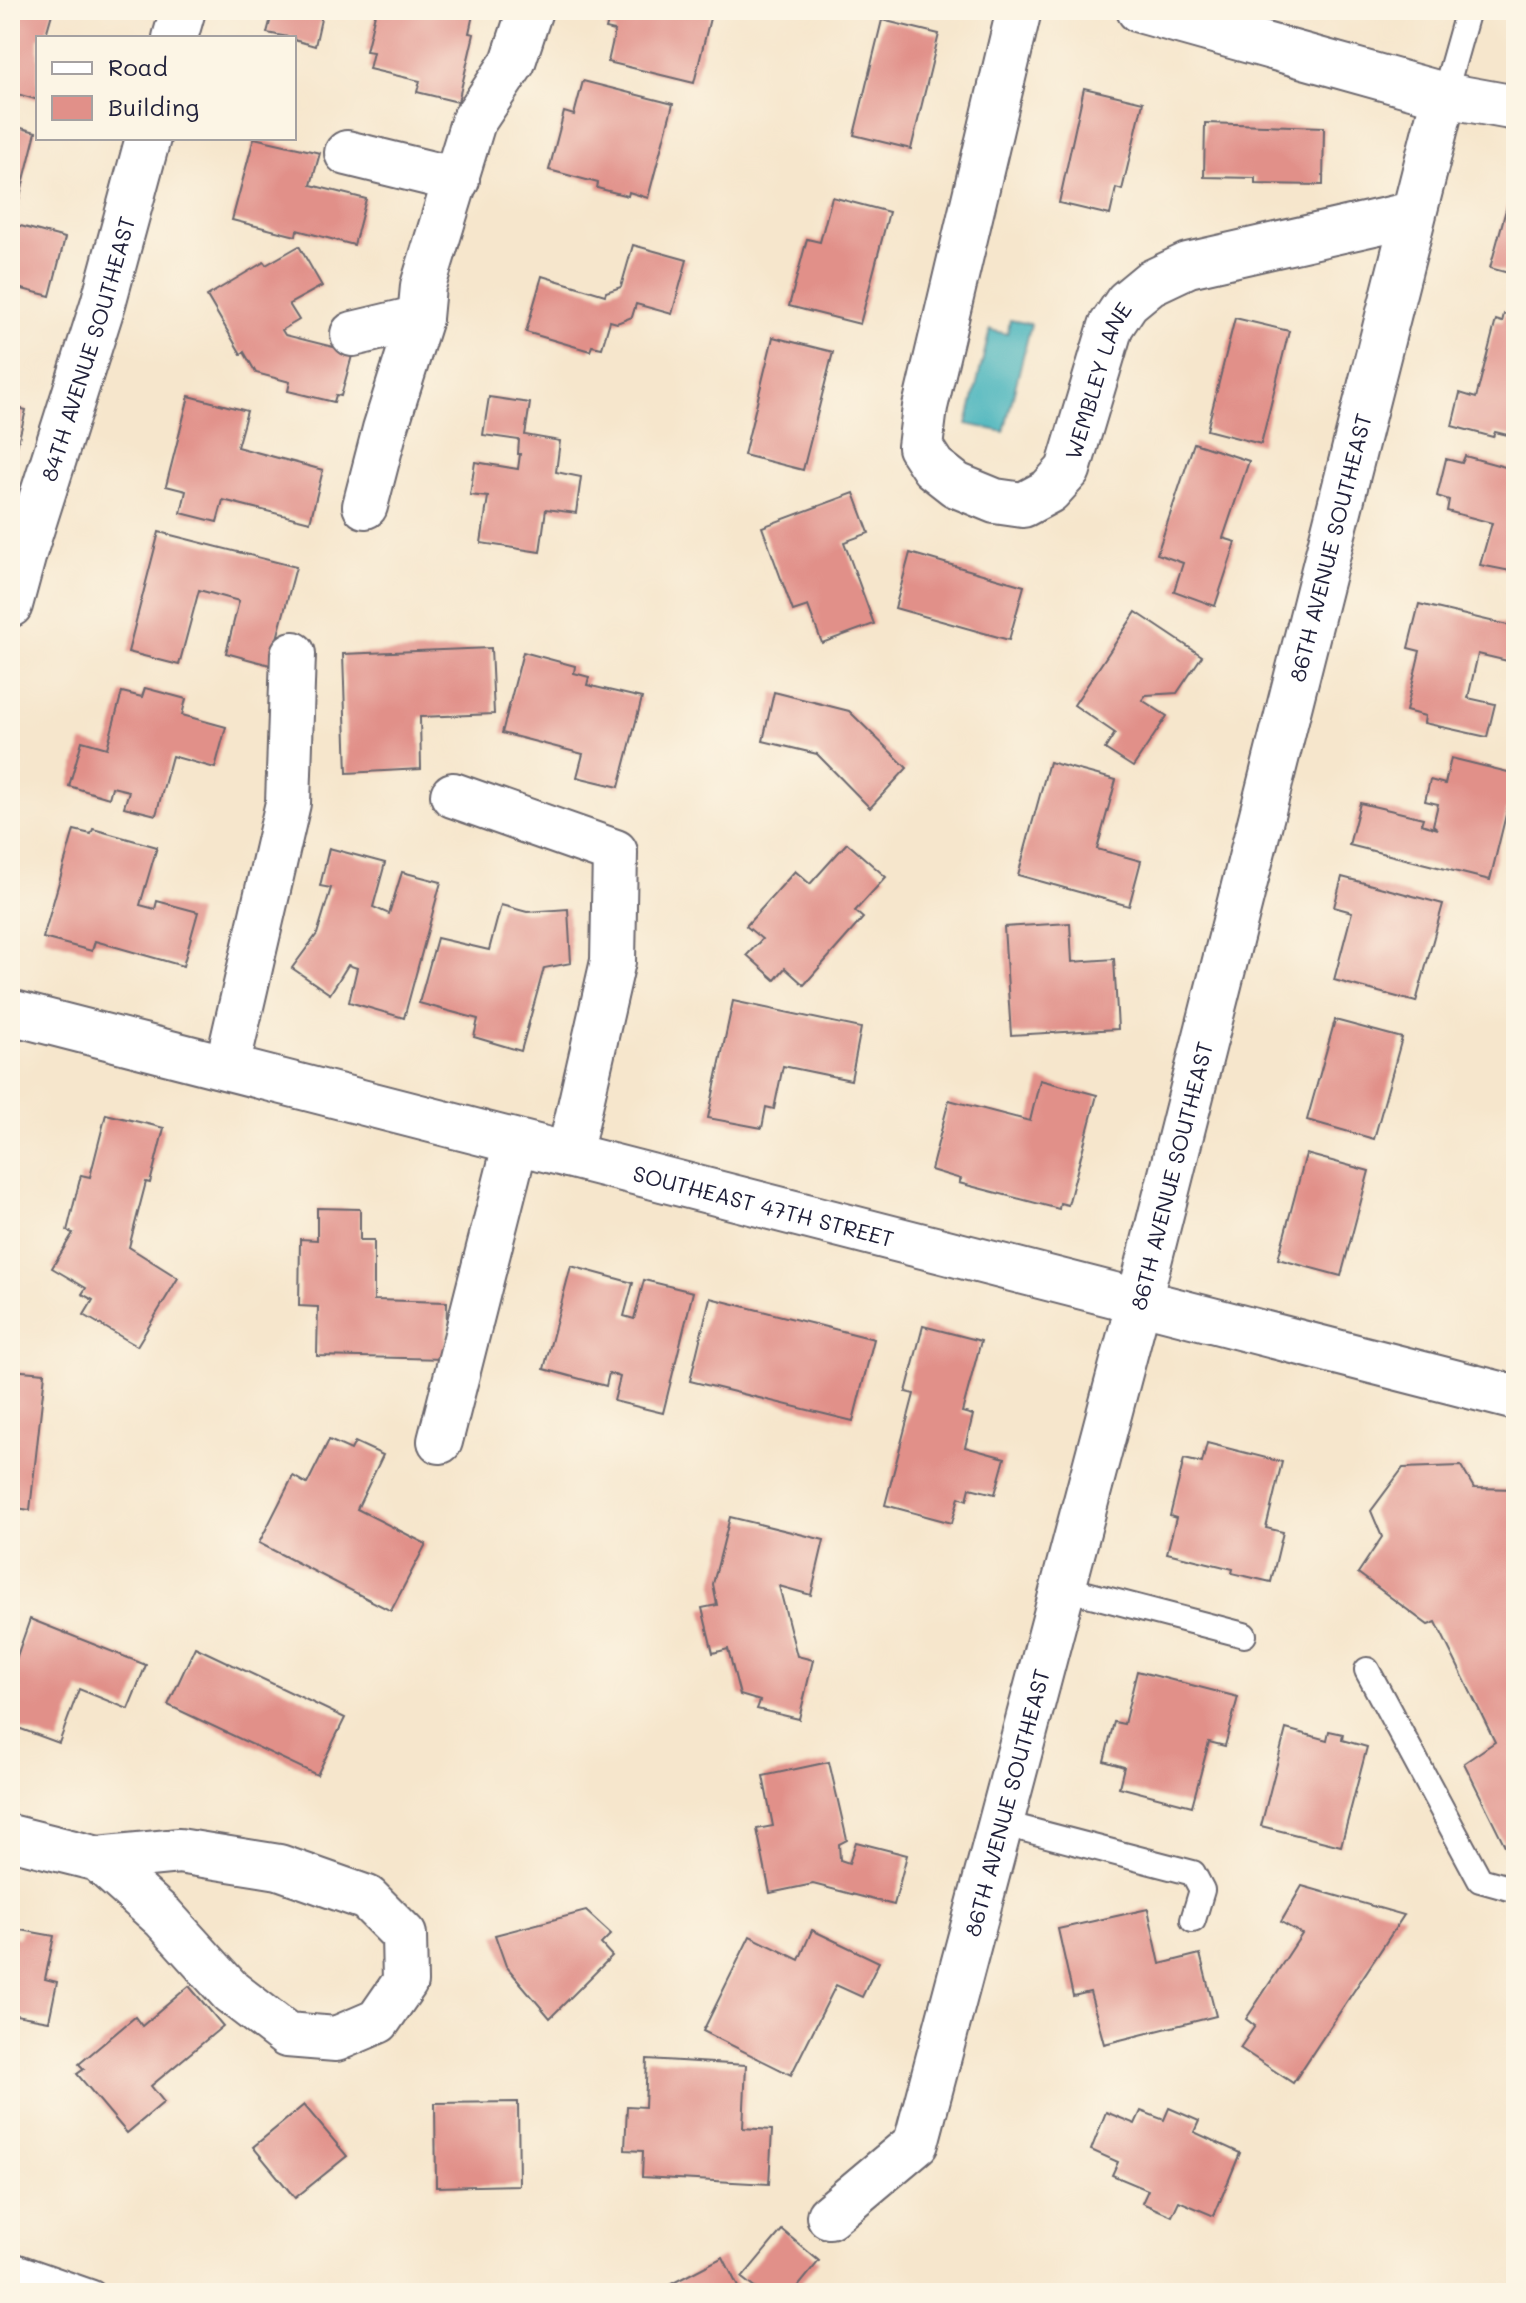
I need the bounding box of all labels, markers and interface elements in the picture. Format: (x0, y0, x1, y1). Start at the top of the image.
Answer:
legend (36, 36, 296, 140)
text: Road (108, 51, 168, 82)
text: Building (108, 91, 199, 122)
street label: 84TH AVENUE SOUTHEAST (33, 213, 141, 485)
street label: WEMBLEY LANE (1058, 296, 1138, 463)
street label: 86TH AVENUE SOUTHEAST (1282, 410, 1377, 685)
street label: 86TH AVENUE SOUTHEAST (1123, 1038, 1219, 1313)
street label: SOUTHEAST 47TH STREET (630, 1158, 897, 1253)
street label: 86TH AVENUE SOUTHEAST (957, 1665, 1056, 1939)

